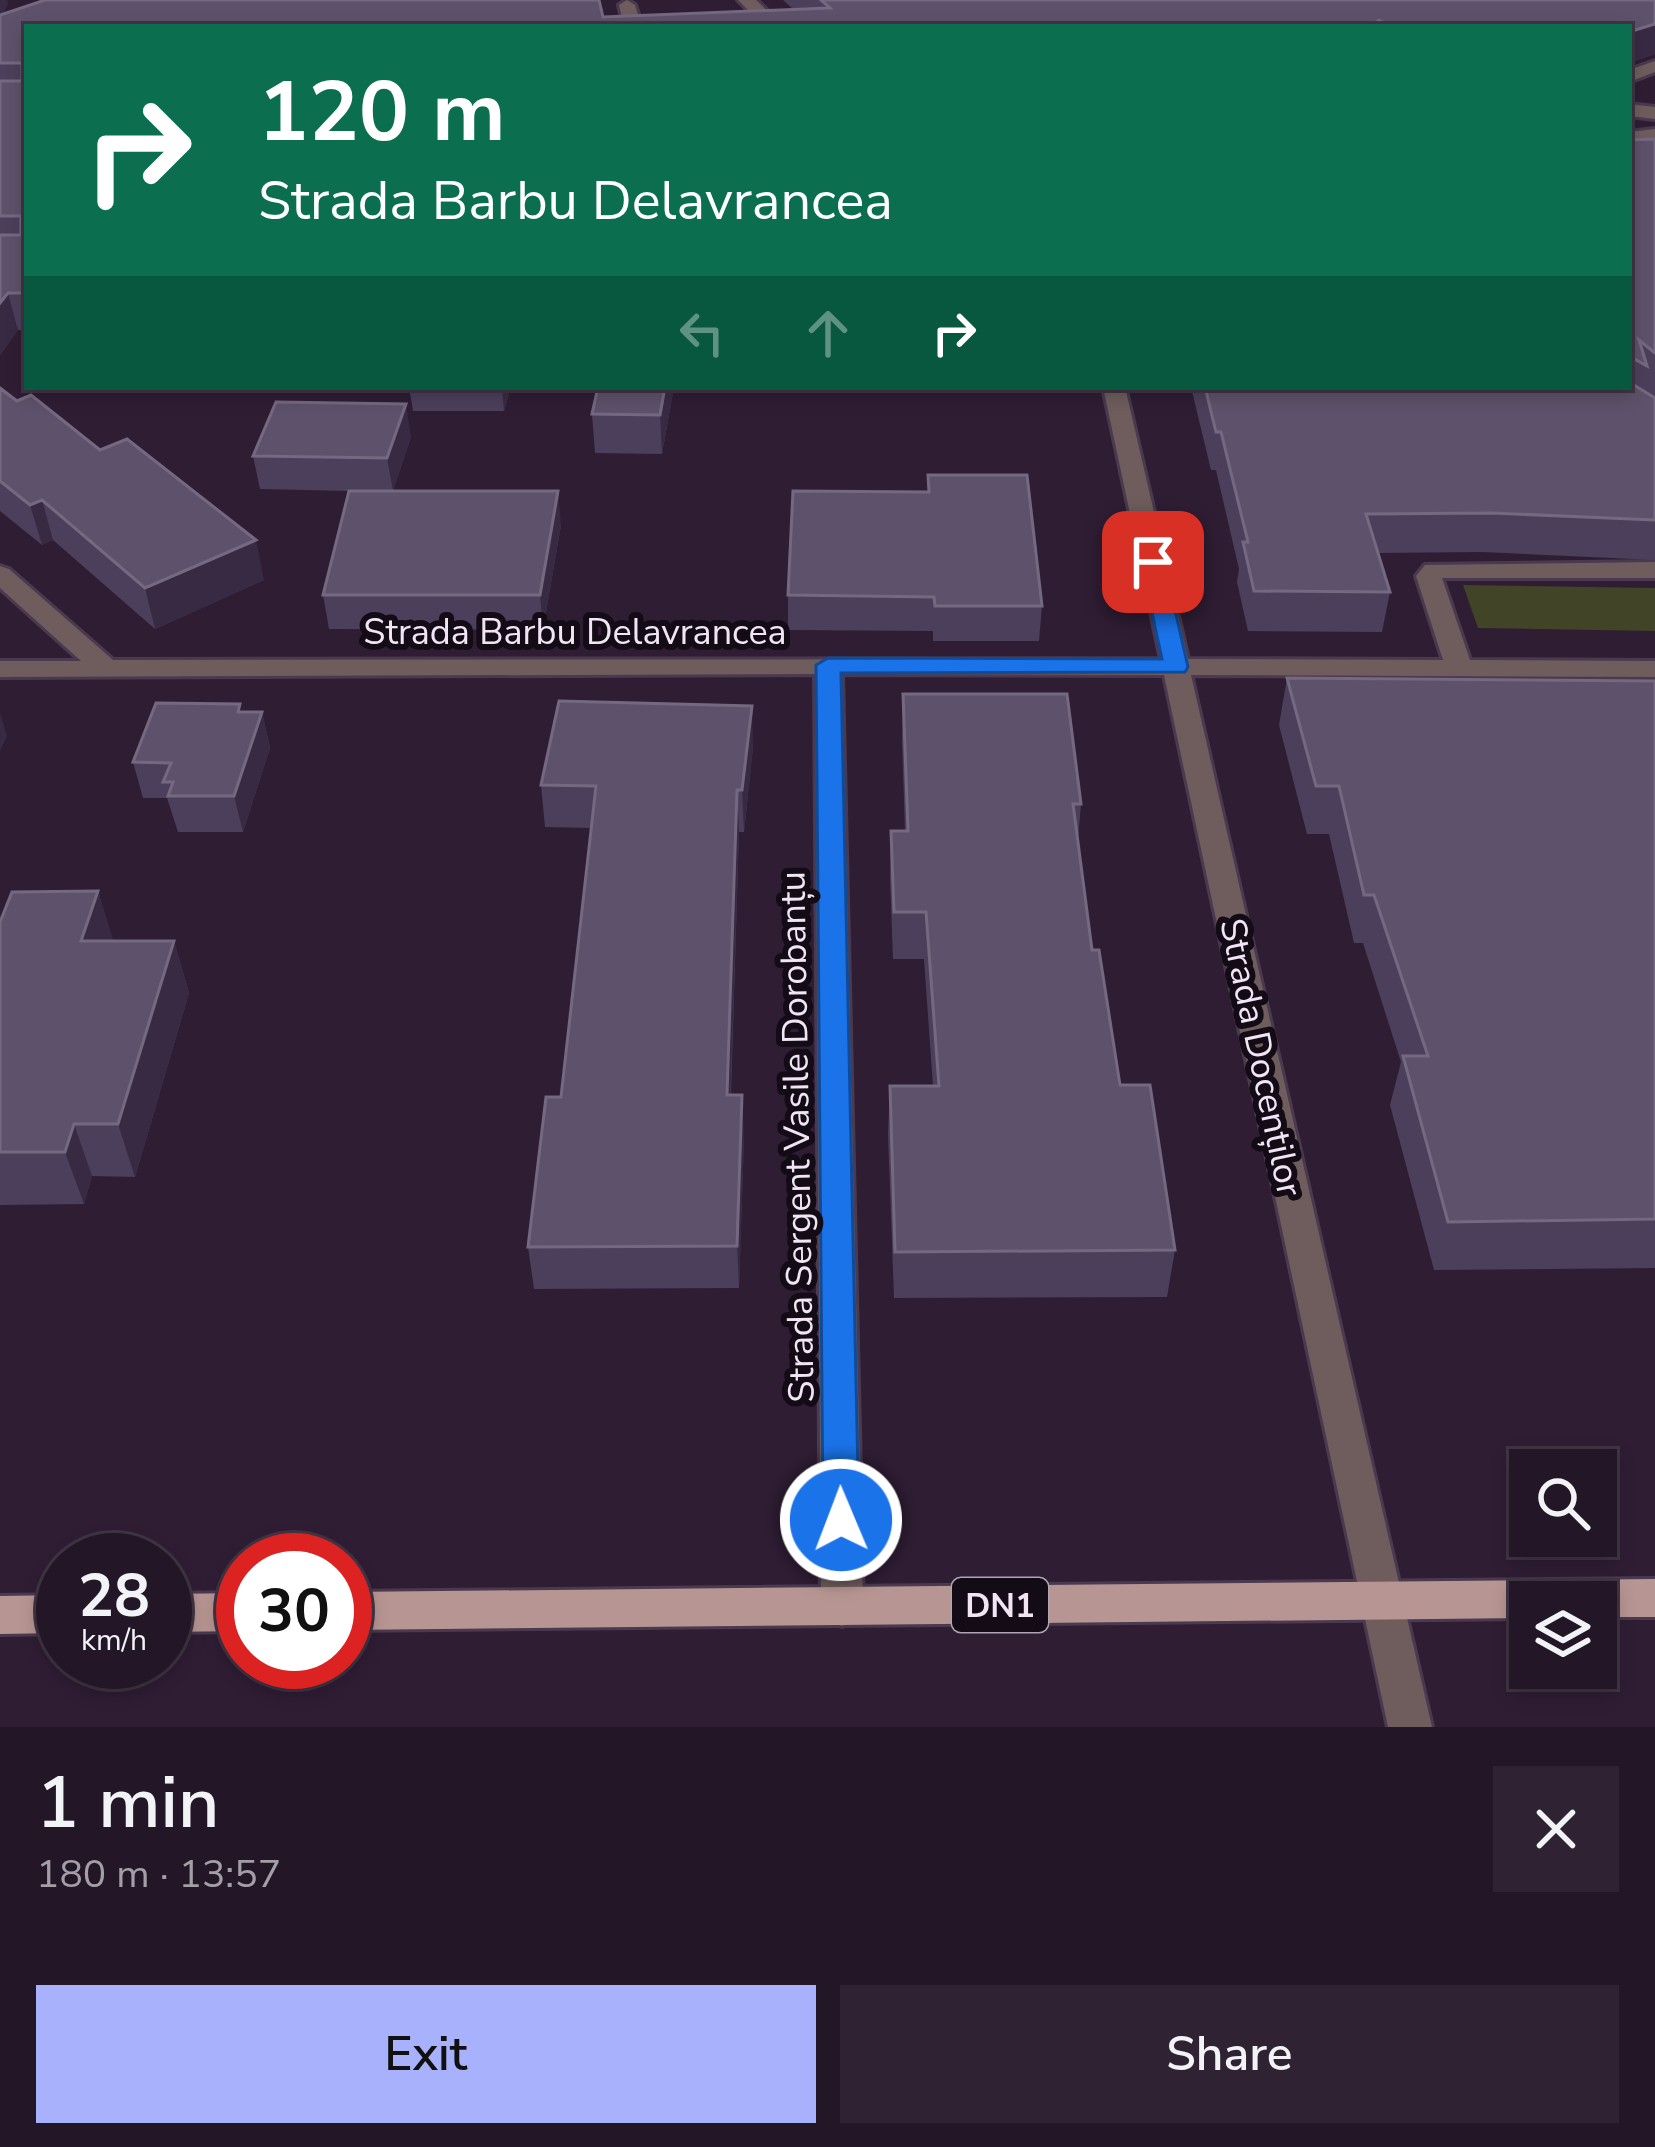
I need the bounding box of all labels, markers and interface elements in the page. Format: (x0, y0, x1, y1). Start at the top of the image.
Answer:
text: 120 m (258, 55, 506, 170)
icon: right (60, 72, 216, 228)
text: Strada Barbu Delavrancea (258, 164, 893, 238)
icon: left (669, 300, 735, 366)
icon: ahead (795, 300, 861, 366)
icon: right (921, 300, 987, 366)
pin (1102, 511, 1204, 613)
icon: arrive (1120, 529, 1186, 595)
street label: Strada Barbu Delavrancea (363, 608, 787, 657)
street label: Strada Sergent Vasile Dorobanțu (768, 871, 827, 1403)
street label: Strada Docenților (1207, 914, 1314, 1201)
map controls (1509, 1449, 1617, 1689)
button: search (1509, 1449, 1617, 1557)
position arrow (778, 1457, 904, 1583)
speed limit sign: 30 (216, 1533, 372, 1689)
text: 28 (78, 1555, 150, 1637)
road number: DN1 (952, 1578, 1048, 1632)
button: layers (1509, 1581, 1617, 1689)
text: km/h (81, 1620, 147, 1661)
text: 1 min (36, 1754, 219, 1852)
button: close (1493, 1766, 1619, 1892)
text: 180 m · 13:57 (36, 1848, 281, 1901)
button: Exit (36, 1985, 816, 2123)
button: Share (840, 1985, 1619, 2123)

